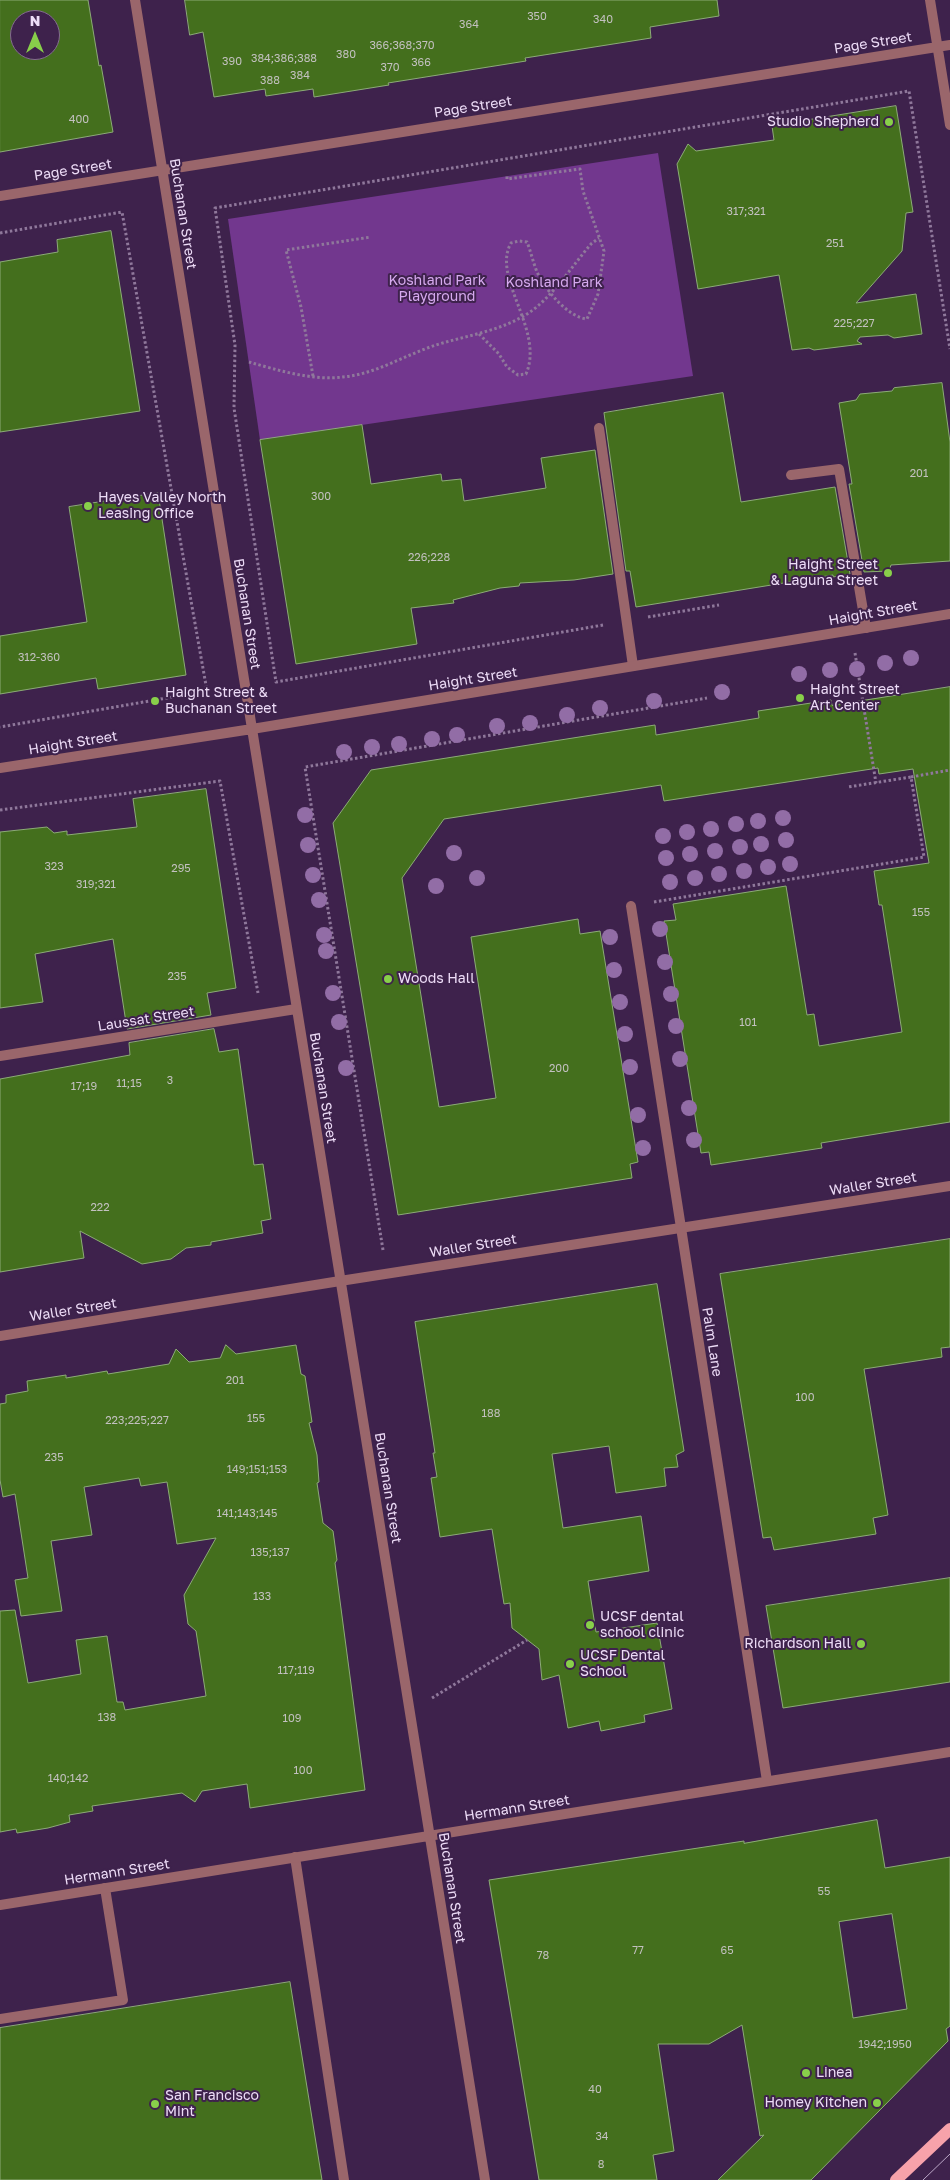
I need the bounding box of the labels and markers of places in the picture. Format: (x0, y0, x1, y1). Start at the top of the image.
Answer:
place label: Studio Shepherd (767, 114, 879, 130)
marker: Studio Shepherd (883, 116, 895, 128)
place label: Hayes Valley North Leasing Office (98, 490, 226, 522)
marker: Hayes Valley North Leasing Office (82, 500, 94, 512)
place label: Haight Street & Laguna Street (771, 557, 878, 590)
marker: Haight Street & Laguna Street (882, 567, 894, 579)
place label: Haight Street Art Center (810, 682, 900, 714)
place label: Haight Street & Buchanan Street (165, 685, 277, 718)
marker: Haight Street Art Center (794, 692, 806, 704)
marker: Haight Street & Buchanan Street (149, 695, 161, 707)
place label: Woods Hall (398, 971, 475, 987)
marker: Woods Hall (382, 973, 394, 985)
place label: UCSF dental school clinic (600, 1609, 684, 1641)
marker: UCSF dental school clinic (584, 1619, 596, 1631)
place label: Richardson Hall (744, 1636, 851, 1652)
marker: Richardson Hall (855, 1638, 867, 1650)
place label: UCSF Dental School (580, 1648, 665, 1680)
marker: UCSF Dental School (564, 1658, 576, 1670)
place label: Linea (816, 2065, 852, 2081)
marker: Linea (800, 2067, 812, 2079)
place label: San Francisco Mint (165, 2088, 259, 2120)
place label: Homey Kitchen (764, 2095, 867, 2111)
marker: Homey Kitchen (871, 2097, 883, 2109)
marker: San Francisco Mint (149, 2098, 161, 2110)

